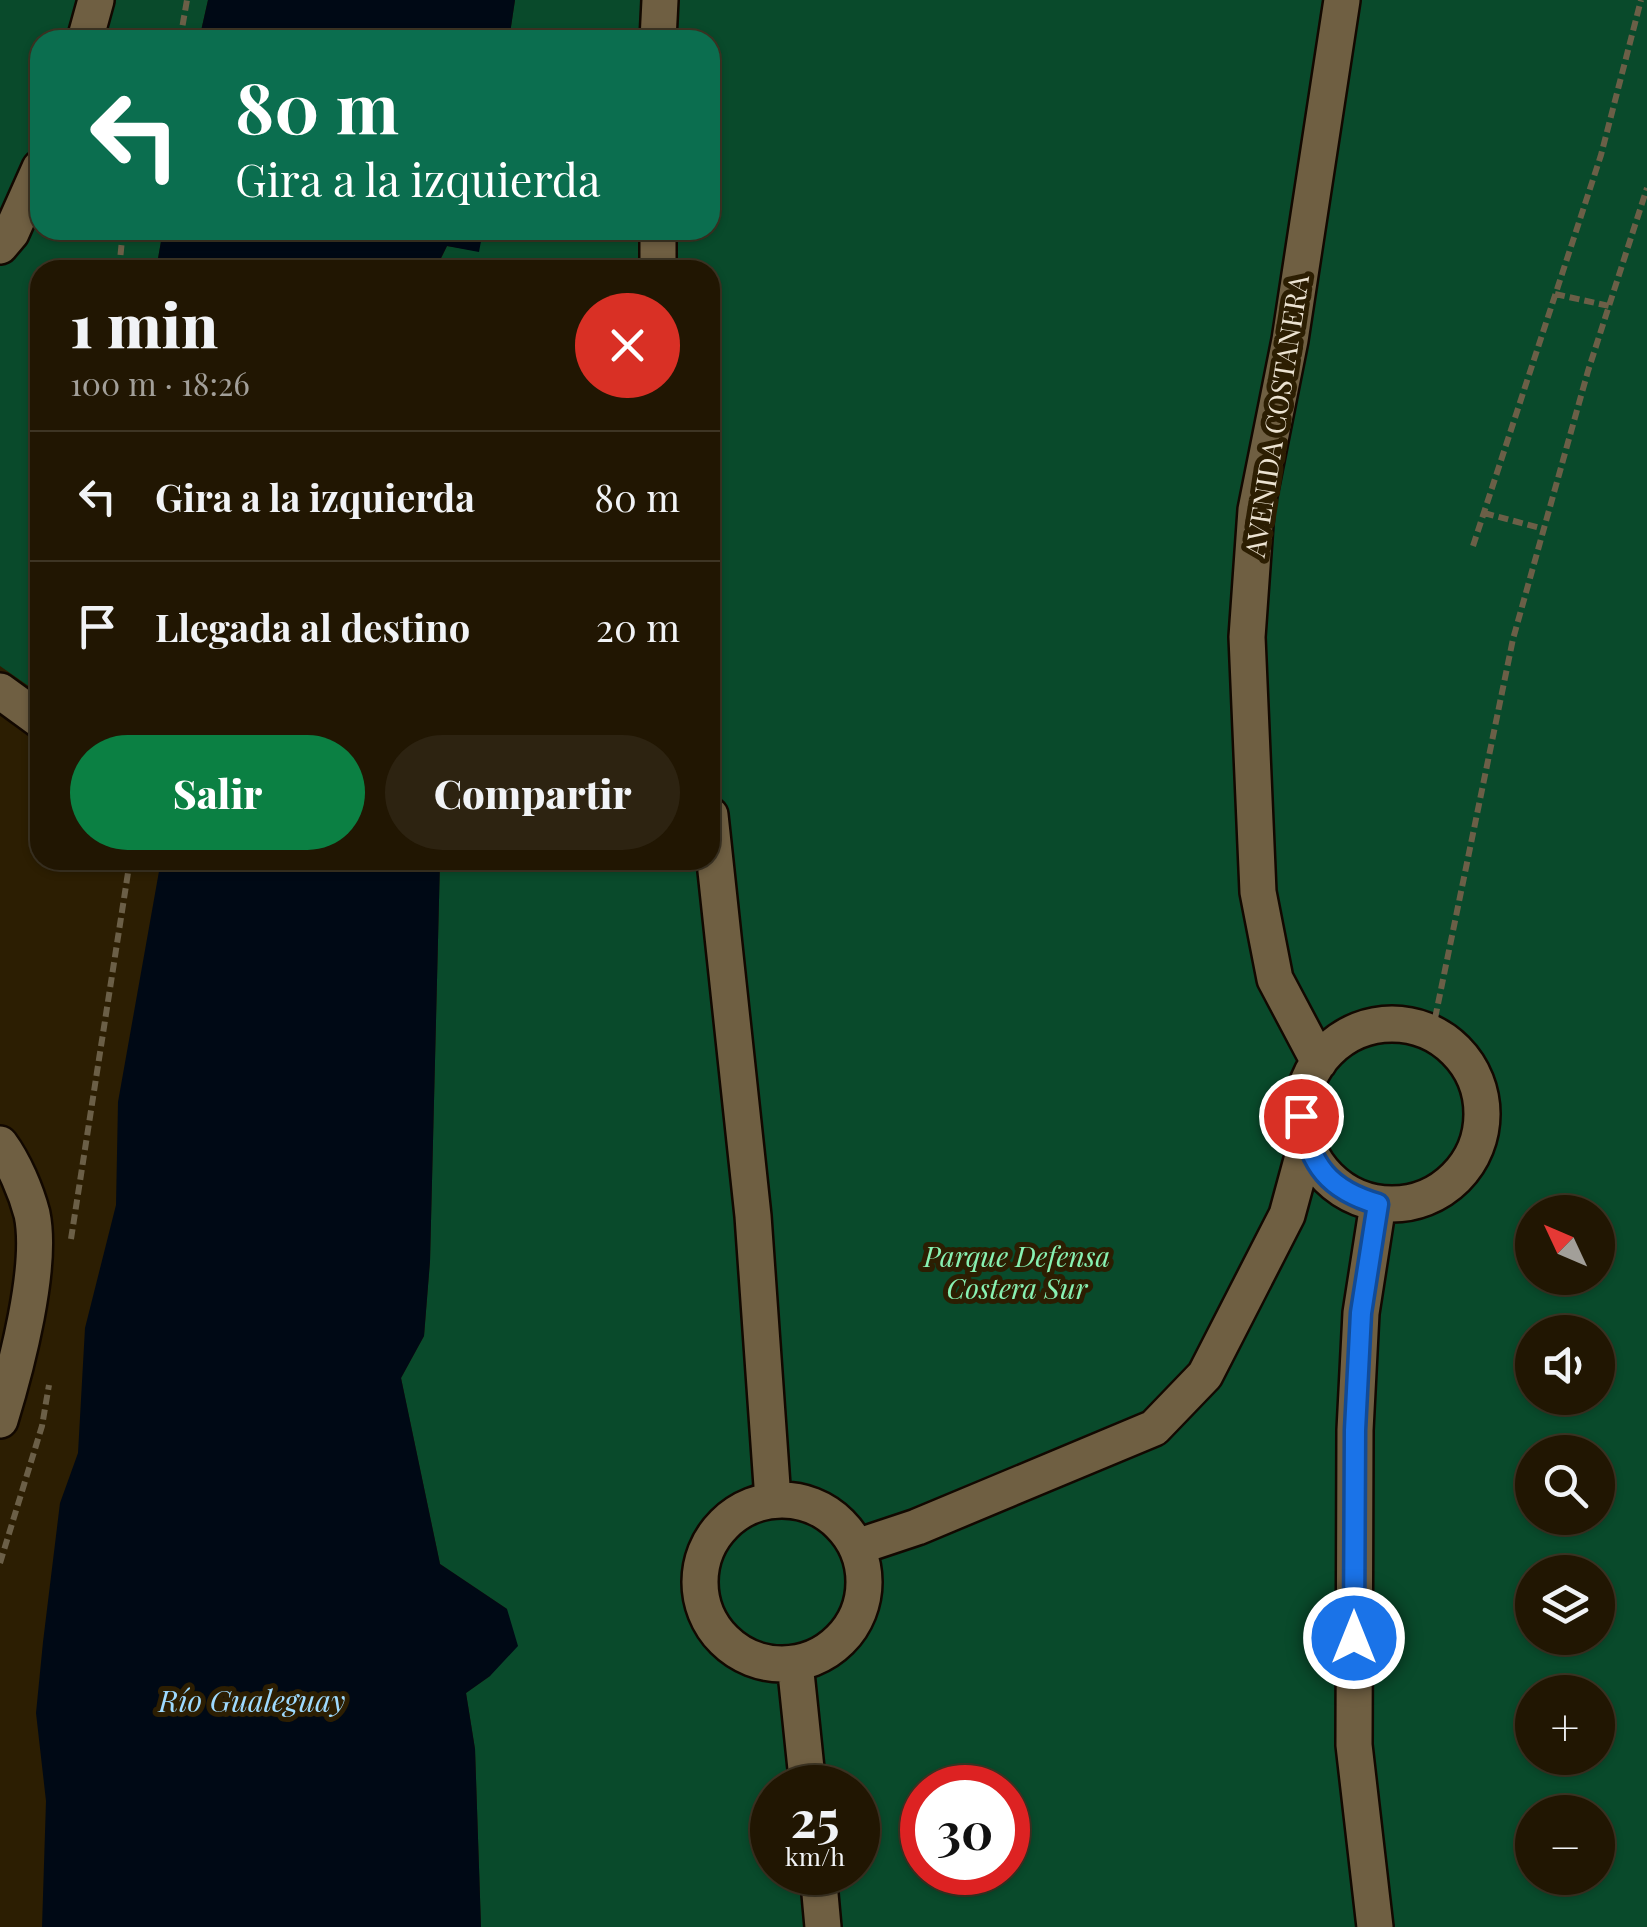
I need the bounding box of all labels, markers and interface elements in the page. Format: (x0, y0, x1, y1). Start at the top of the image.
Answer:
text: 80 m (235, 58, 399, 152)
icon: left (70, 70, 200, 200)
text: Gira a la izquierda (235, 148, 600, 208)
street label: AVENIDA COSTANERA (1235, 272, 1316, 561)
text: 1 min (70, 283, 218, 363)
button: close (575, 293, 680, 398)
text: 100 m · 18:26 (70, 361, 250, 404)
icon: left (70, 469, 125, 524)
text: Gira a la izquierda (155, 471, 475, 522)
text: 80 m (594, 471, 680, 522)
icon: arrive (70, 599, 125, 654)
text: Llegada al destino (155, 601, 470, 652)
text: 20 m (596, 601, 680, 652)
button: Salir (70, 735, 365, 850)
button: Compartir (385, 735, 680, 850)
pin (1259, 1074, 1344, 1159)
icon: arrive (1274, 1089, 1329, 1144)
north arrow (1515, 1195, 1615, 1295)
map controls (1515, 1195, 1615, 1895)
park label: Parque Defensa Costera Sur (923, 1237, 1110, 1306)
button: sound (1515, 1315, 1615, 1415)
button: search (1515, 1435, 1615, 1535)
button: layers (1515, 1555, 1615, 1655)
position arrow (1302, 1586, 1406, 1690)
button: + (1515, 1675, 1615, 1775)
water label: Río Gualeguay (158, 1680, 345, 1720)
speed limit sign: 30 (900, 1765, 1030, 1895)
text: 25 (790, 1784, 840, 1851)
button: − (1515, 1795, 1615, 1895)
text: km/h (785, 1839, 845, 1872)

